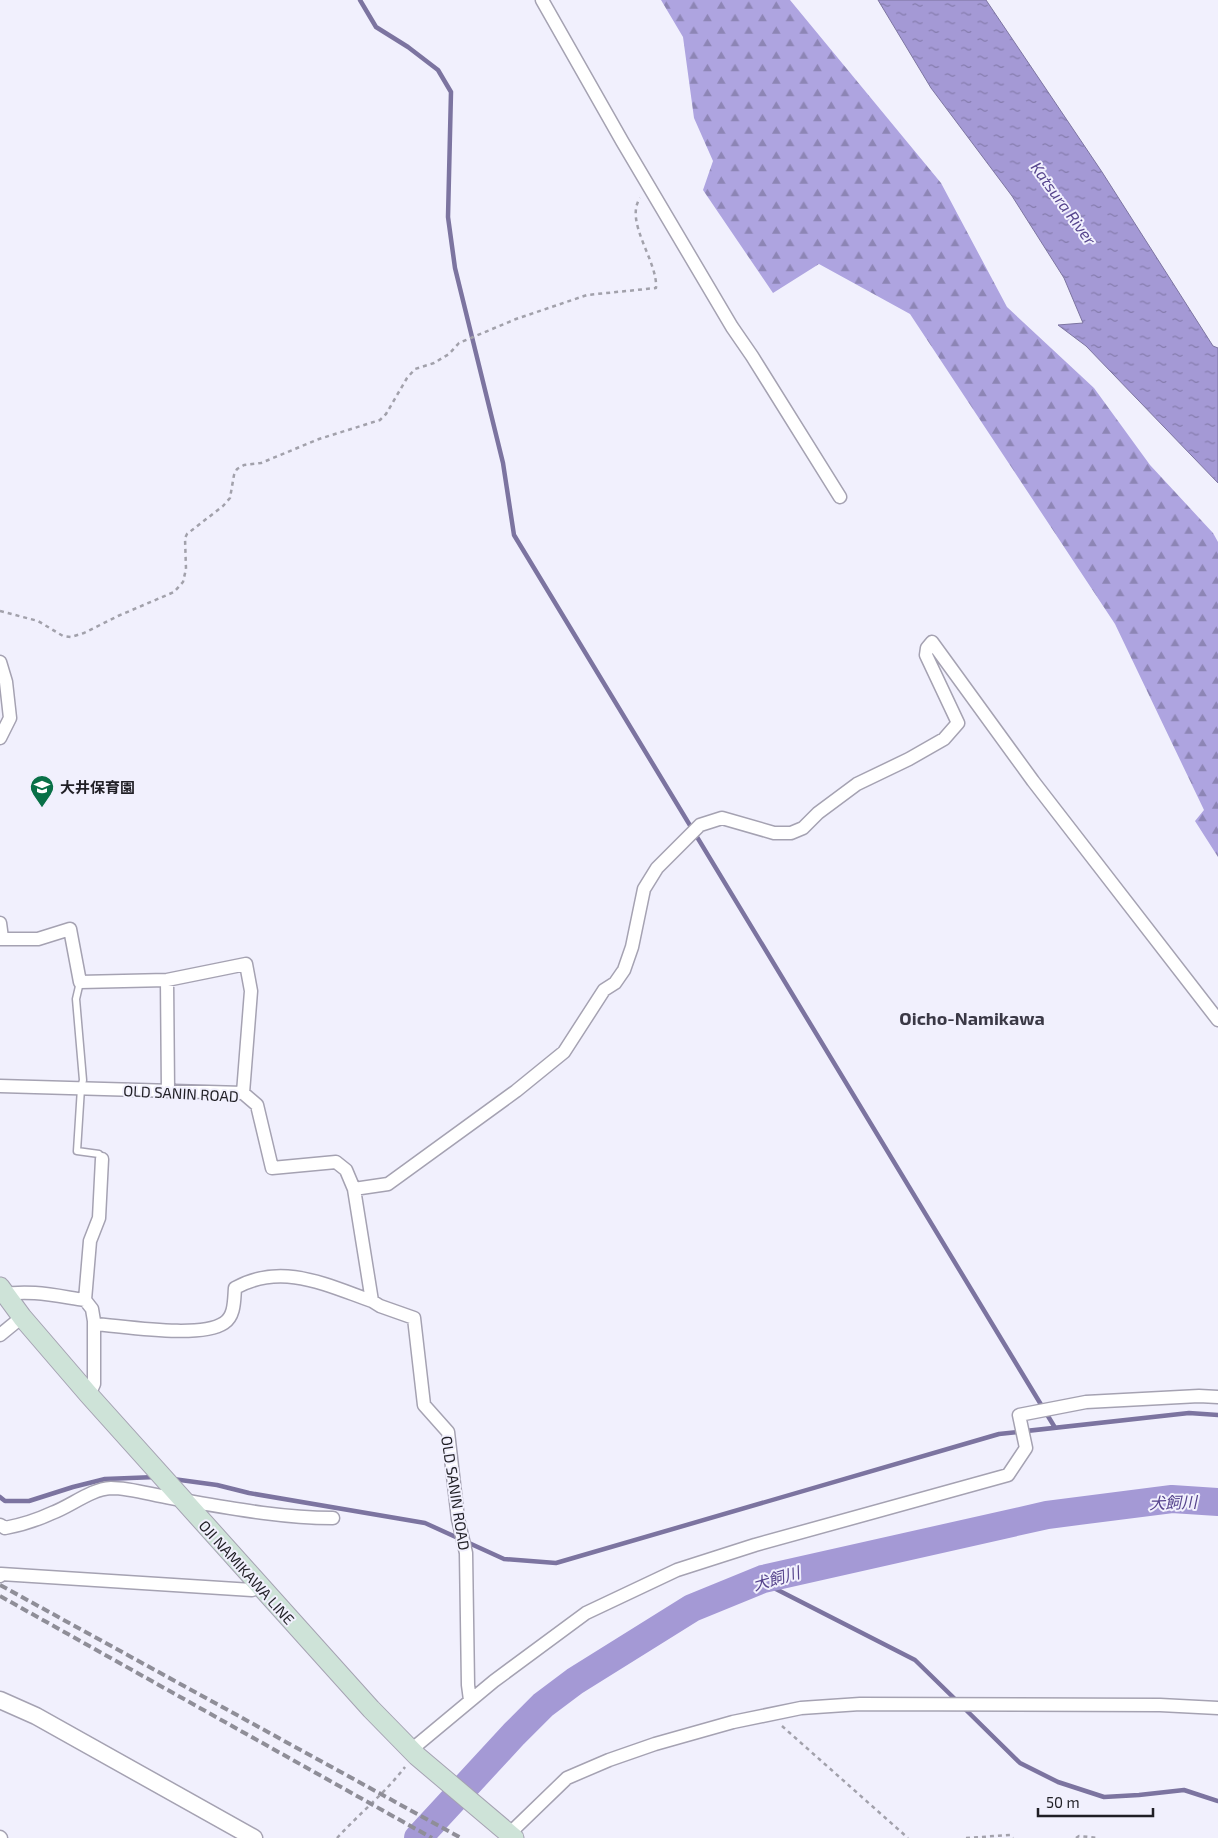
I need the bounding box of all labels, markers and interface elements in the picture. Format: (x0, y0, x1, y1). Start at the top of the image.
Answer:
water label: Katsura River (1028, 158, 1101, 249)
school or university icon: 大井保育園 (29, 774, 55, 808)
place label: 大井保育園 (60, 778, 135, 796)
district label: Oicho-Namikawa (899, 1007, 1045, 1029)
street label: OLD SANIN ROAD (123, 1081, 239, 1105)
street label: OLD SANIN ROAD (438, 1434, 474, 1552)
water label: 犬飼川 (1149, 1492, 1199, 1512)
street label: OJI NAMIKAWA LINE (196, 1516, 298, 1628)
water label: 犬飼川 (750, 1562, 804, 1594)
scale bar (1038, 1786, 1153, 1818)
text: 50 m (1046, 1793, 1080, 1811)

